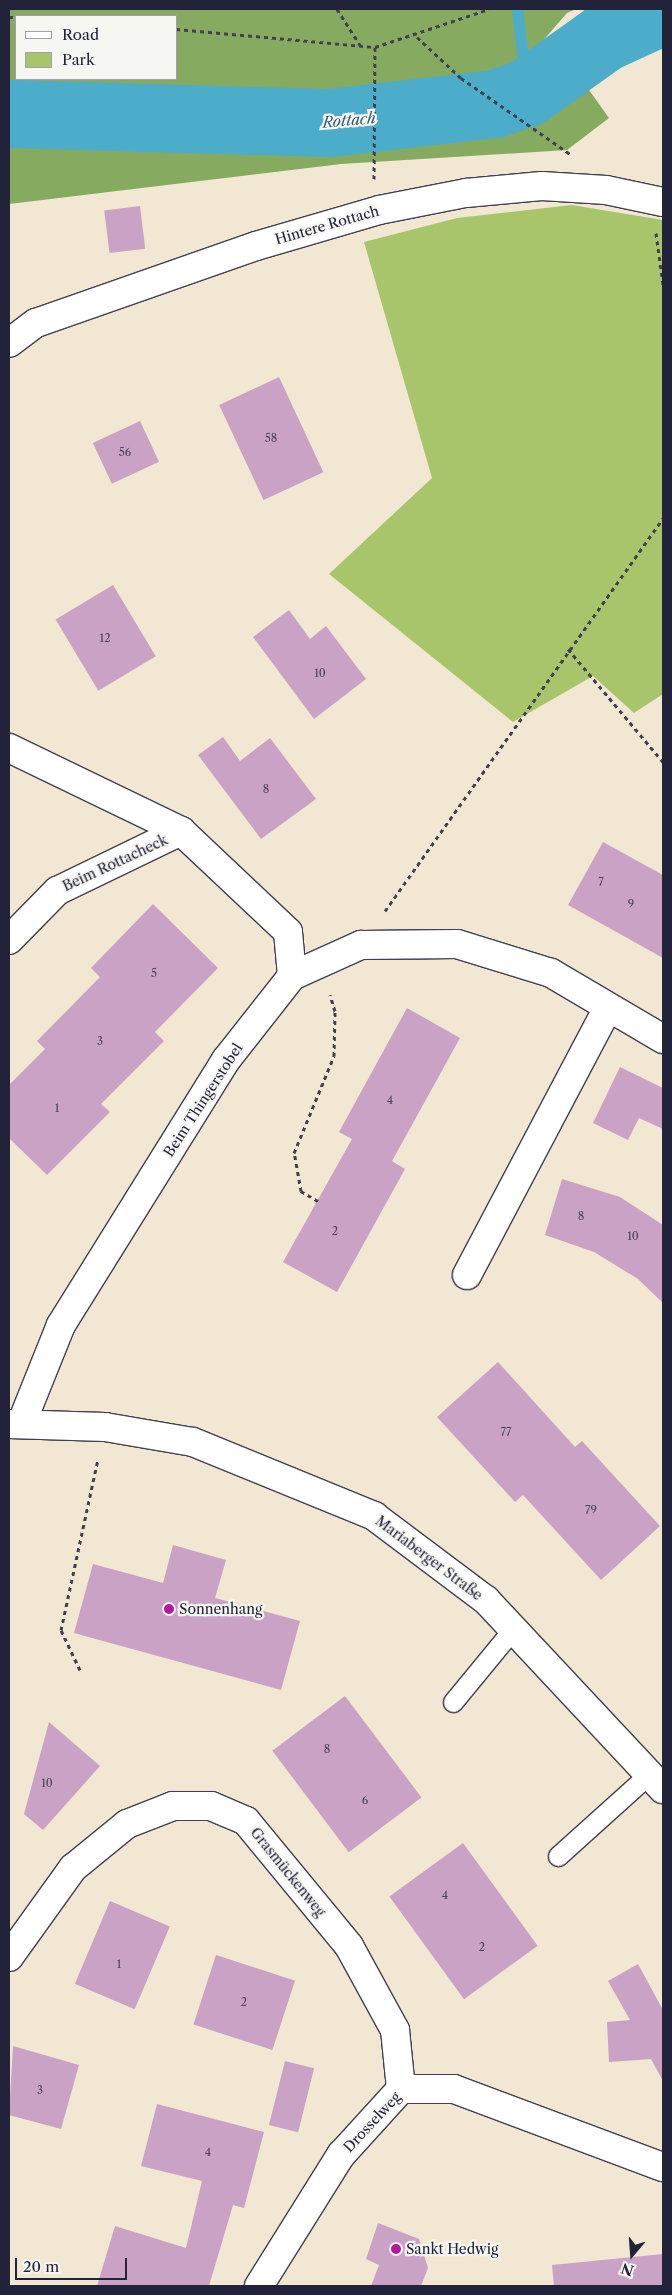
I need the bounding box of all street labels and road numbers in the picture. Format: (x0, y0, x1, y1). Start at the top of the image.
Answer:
street label: Hintere Rottach (273, 202, 381, 248)
street label: Beim Rottacheck (60, 831, 170, 895)
street label: Beim Thingerstobel (160, 1040, 246, 1160)
street label: Mariaberger Straße (372, 1512, 486, 1604)
street label: Grasmückenweg (247, 1824, 329, 1920)
street label: Drosselweg (340, 2088, 404, 2156)

